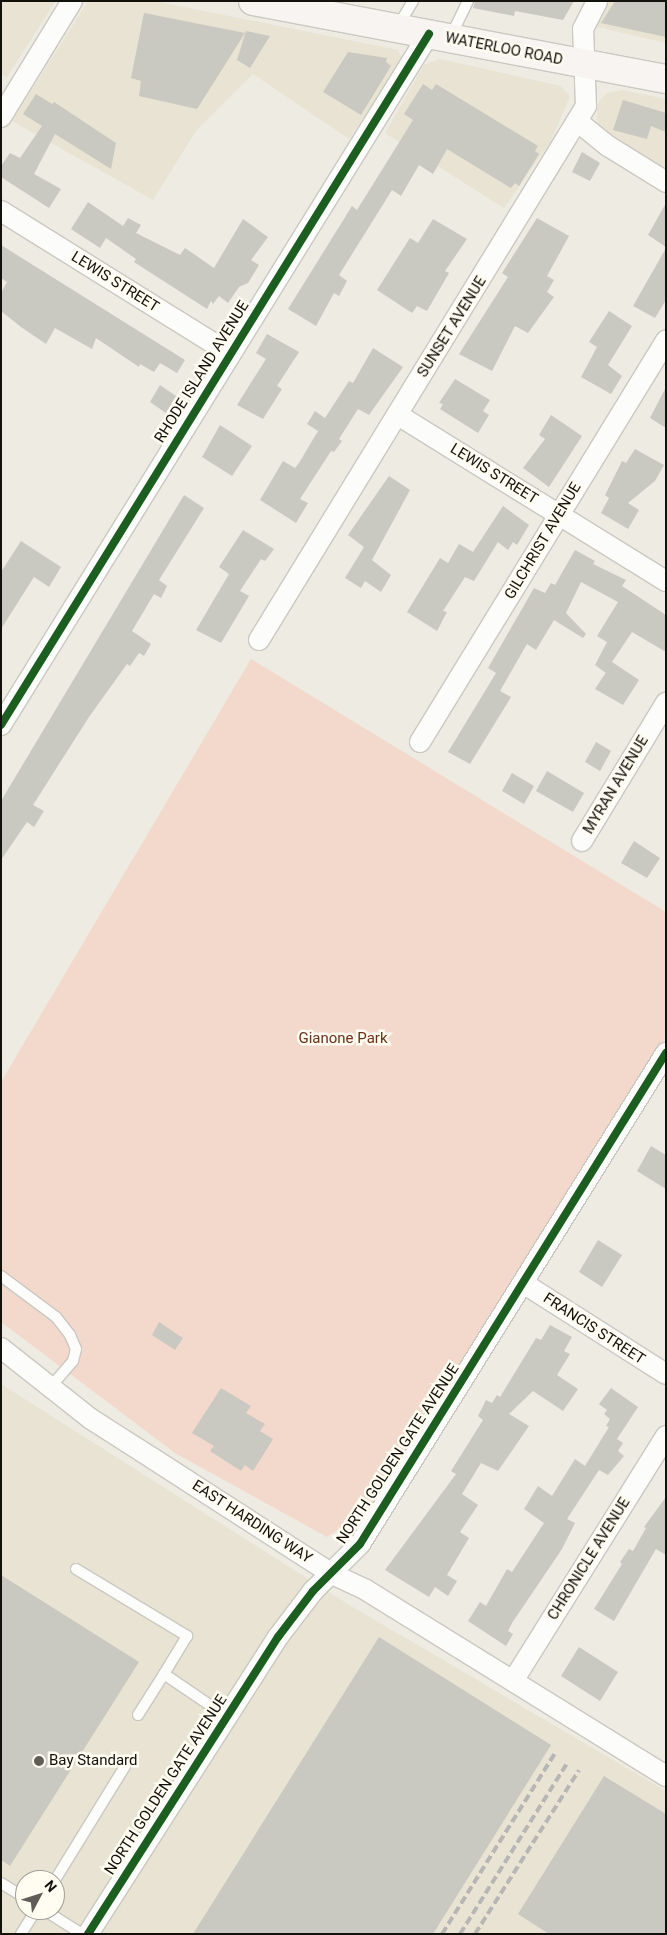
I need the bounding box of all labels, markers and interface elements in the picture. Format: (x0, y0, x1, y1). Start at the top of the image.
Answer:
street label: WATERLOO ROAD (444, 29, 564, 69)
street label: LEWIS STREET (68, 248, 162, 316)
street label: SUNSET AVENUE (414, 273, 490, 381)
street label: RHODE ISLAND AVENUE (151, 298, 253, 446)
street label: LEWIS STREET (447, 440, 541, 508)
street label: GILCHRIST AVENUE (501, 479, 585, 603)
street label: MYRAN AVENUE (580, 733, 652, 837)
park label: Gianone Park (298, 1030, 388, 1048)
street label: FRANCIS STREET (540, 1289, 648, 1369)
street label: NORTH GOLDEN GATE AVENUE (333, 1361, 463, 1547)
street label: EAST HARDING WAY (189, 1476, 315, 1568)
street label: CHRONICLE AVENUE (544, 1494, 634, 1624)
street label: NORTH GOLDEN GATE AVENUE (101, 1692, 231, 1878)
place label: Bay Standard (49, 1752, 137, 1770)
marker: Bay Standard (33, 1755, 45, 1767)
north arrow (15, 1870, 65, 1920)
text: N (41, 1877, 60, 1895)

